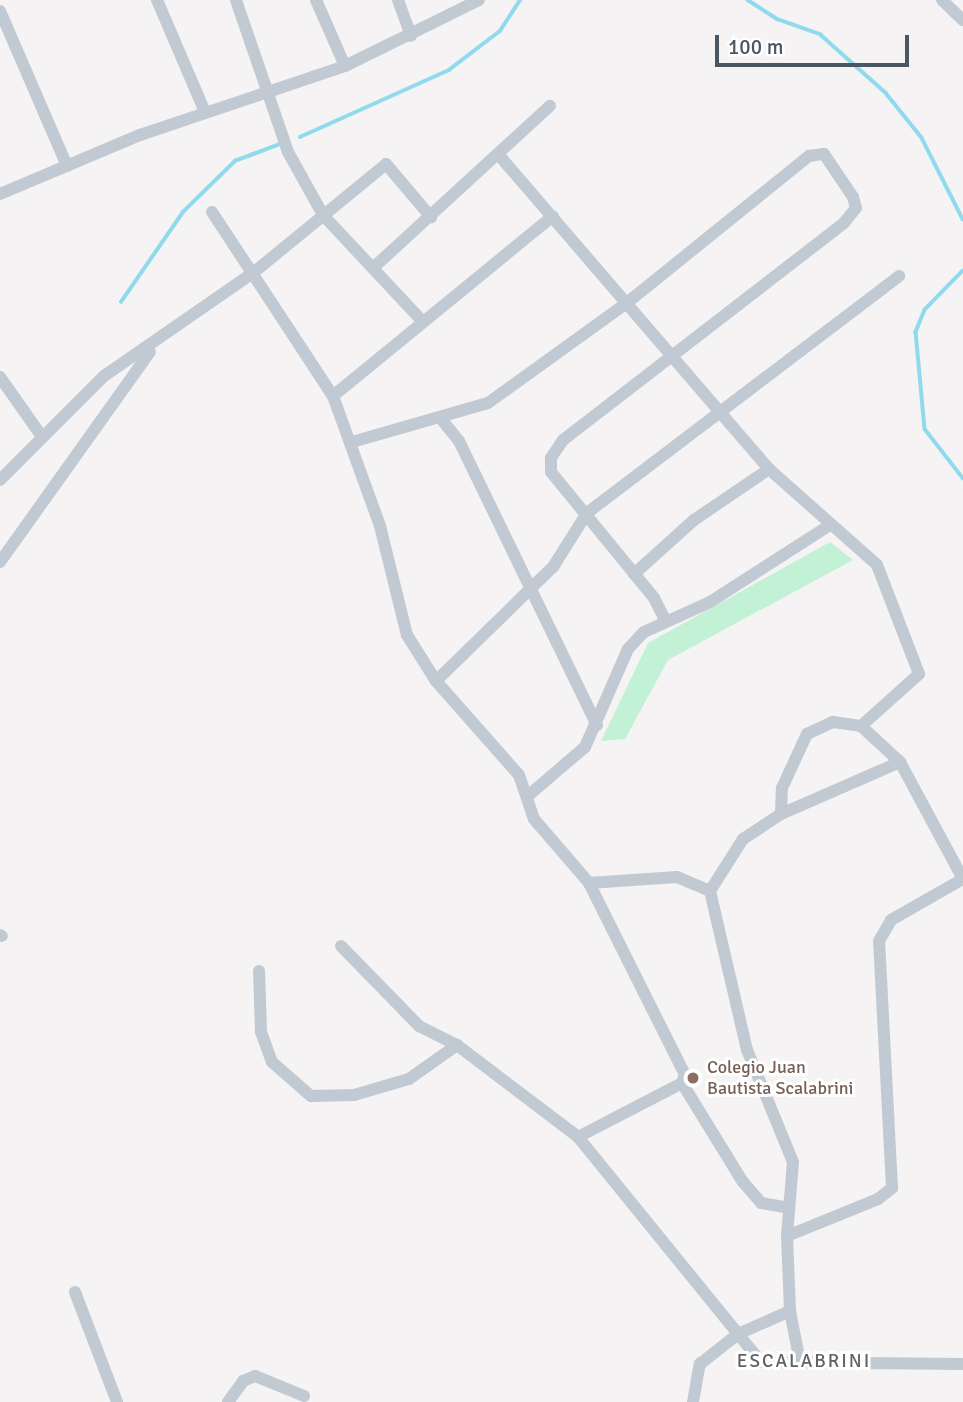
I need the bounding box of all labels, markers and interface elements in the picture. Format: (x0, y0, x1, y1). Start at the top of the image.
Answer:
scale bar (718, 21, 912, 65)
text: 100 m (728, 34, 783, 60)
place label: Colegio Juan Bautista Scalabrini (707, 1057, 853, 1100)
marker: Colegio Juan Bautista Scalabrini (685, 1070, 701, 1086)
district label: ESCALABRINI (738, 1351, 870, 1373)

